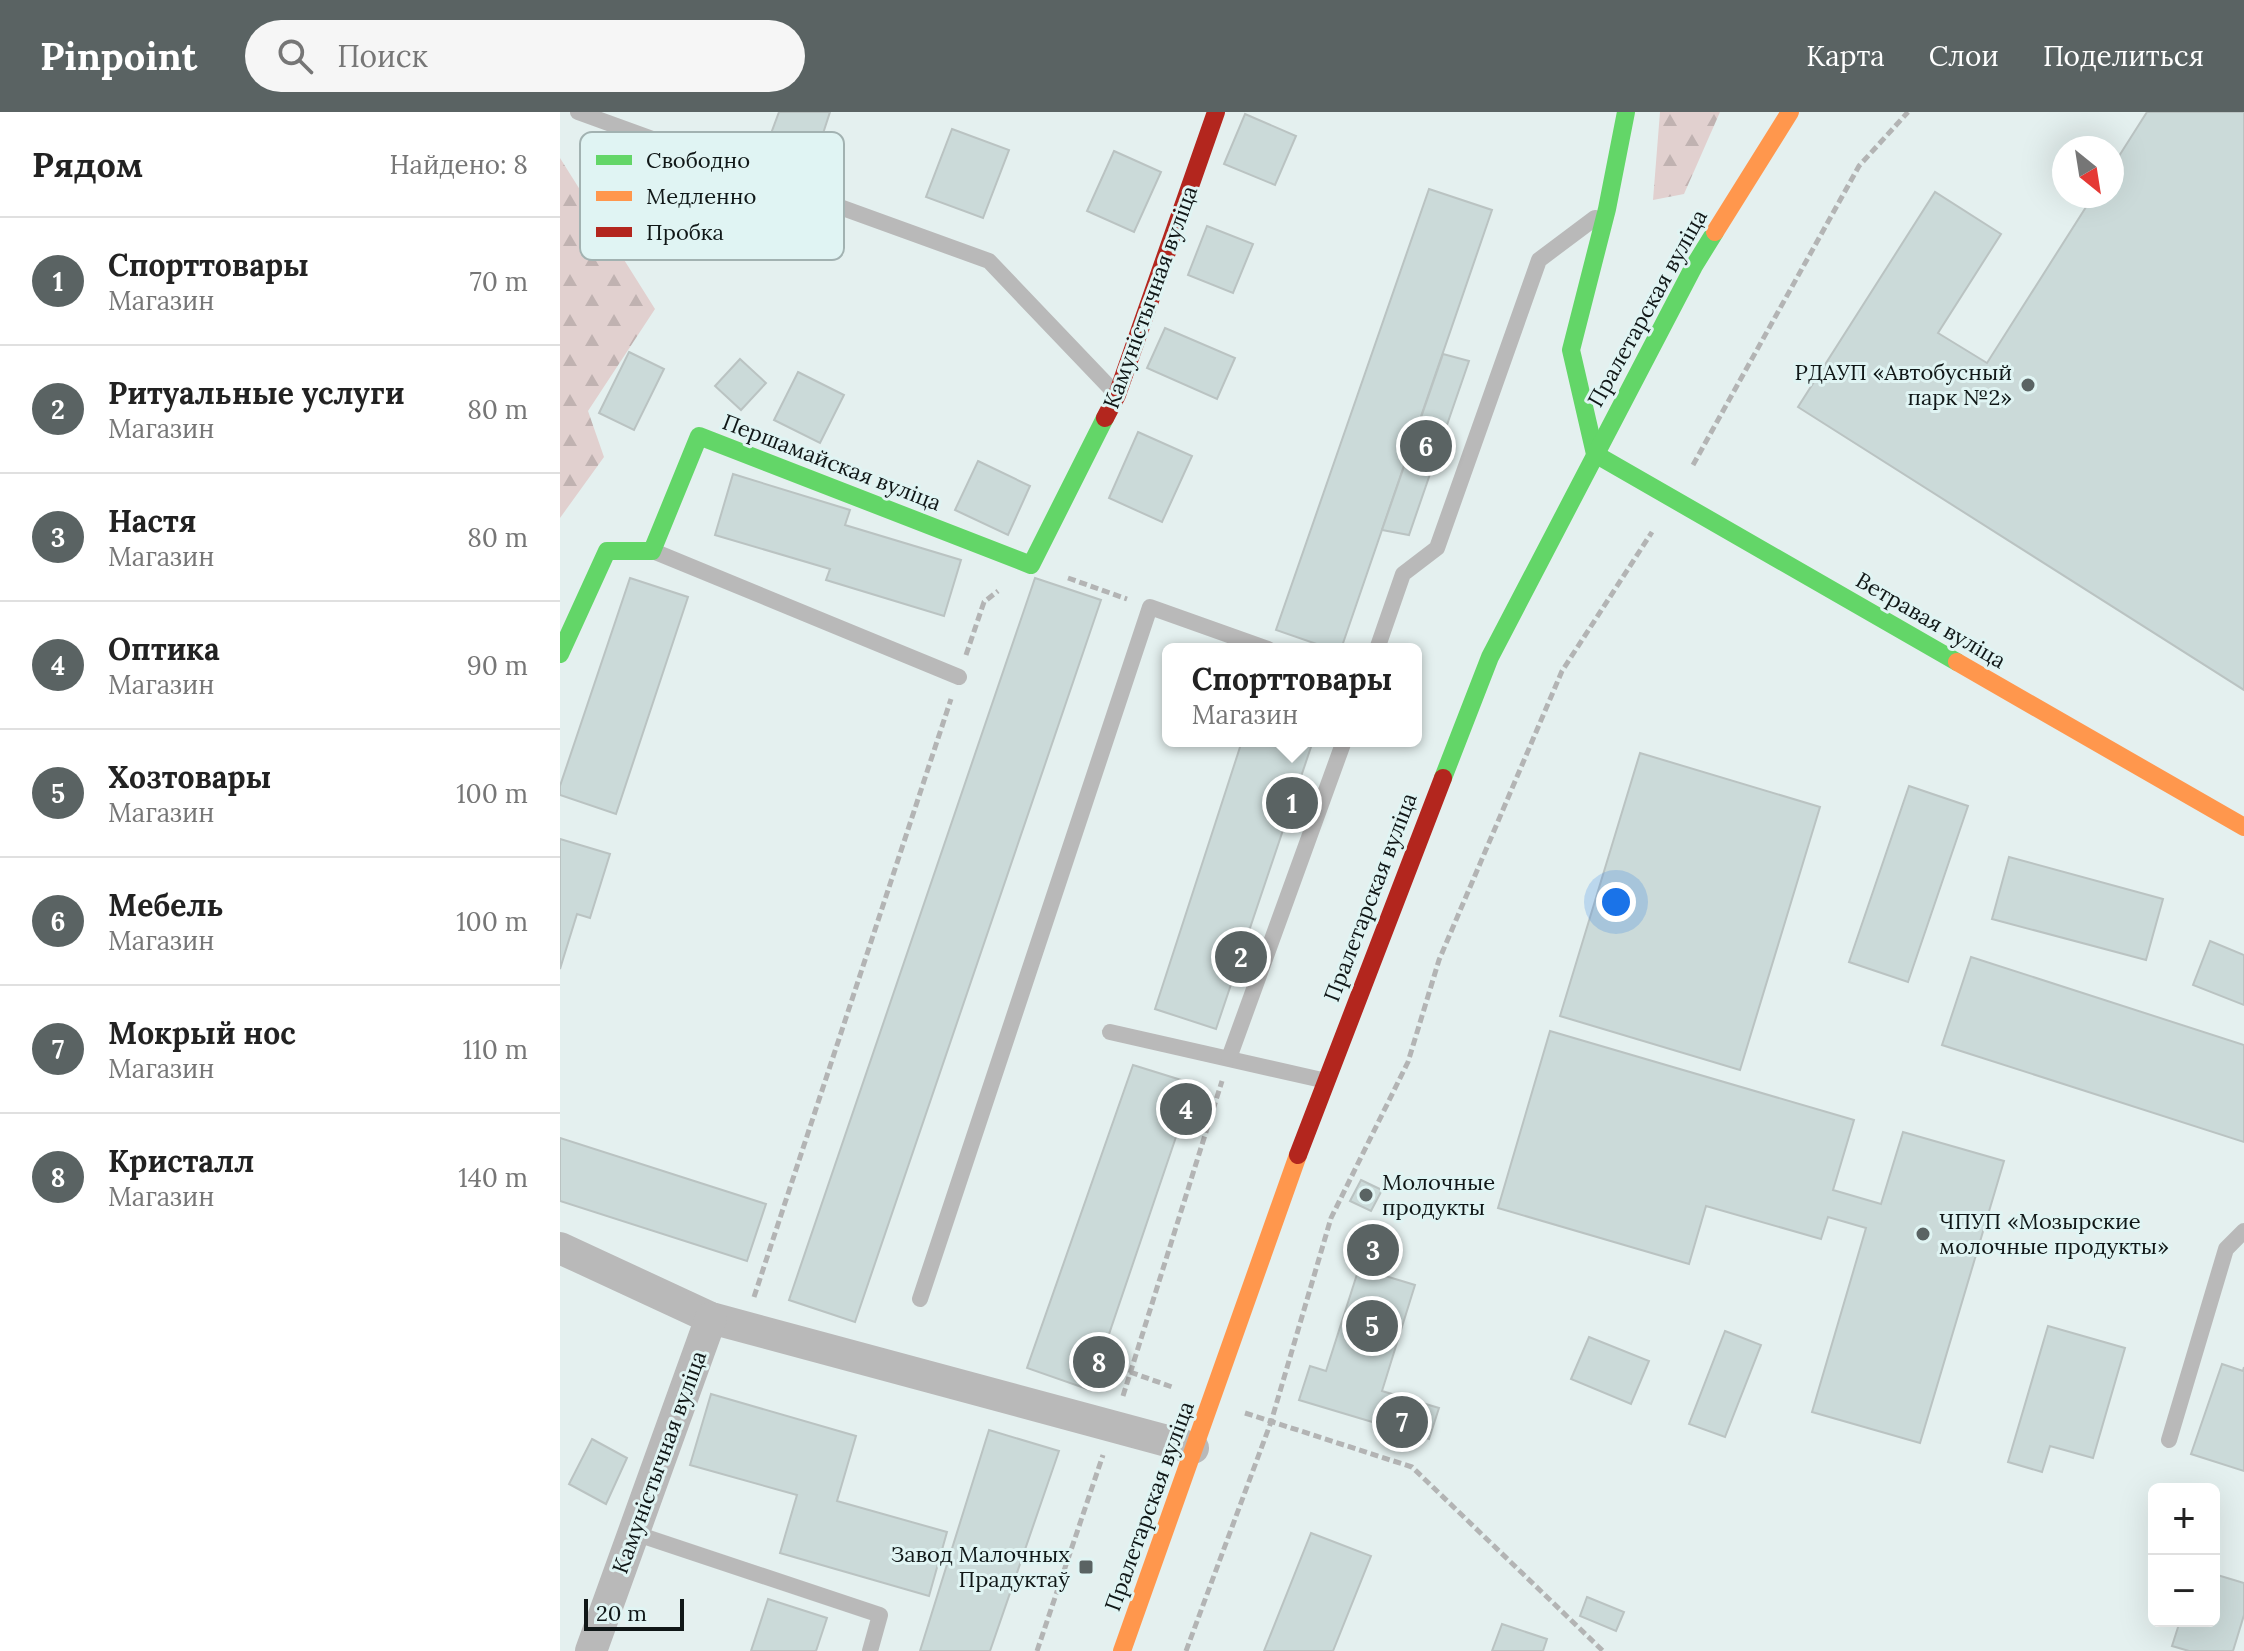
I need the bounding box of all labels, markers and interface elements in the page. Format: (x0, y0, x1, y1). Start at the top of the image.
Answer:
search box (245, 20, 805, 92)
text: Pinpoint (40, 32, 197, 80)
icon: search (273, 34, 317, 78)
text: Поиск (337, 37, 428, 75)
text: Карта (1806, 38, 1885, 74)
text: Слои (1929, 38, 1999, 74)
text: Поделиться (2043, 38, 2204, 74)
legend (580, 132, 844, 260)
north arrow (2052, 136, 2124, 208)
text: Рядом (32, 143, 143, 186)
text: Свободно (646, 146, 750, 174)
text: Найдено: 8 (389, 148, 528, 181)
text: Медленно (646, 182, 756, 210)
street label: Камуністычная вуліца (1097, 182, 1203, 412)
street label: Пралетарская вуліца (1581, 204, 1713, 412)
text: Пробка (646, 218, 724, 246)
text: Спорттовары (108, 246, 309, 284)
text: 1 (53, 265, 63, 298)
text: 70 m (470, 265, 528, 298)
text: Магазин (108, 284, 215, 317)
place label: РДАУП «Автобусный парк №2» (1794, 358, 2012, 411)
text: Ритуальные услуги (108, 374, 405, 412)
marker: РДАУП «Автобусный парк №2» (2019, 376, 2037, 394)
text: 2 (51, 393, 65, 426)
text: 80 m (467, 393, 528, 426)
street label: Першамайская вуліца (719, 407, 945, 517)
text: Магазин (108, 412, 215, 445)
pin: 6 (1400, 416, 1452, 476)
text: Настя (108, 502, 197, 540)
text: 3 (51, 521, 65, 554)
text: 80 m (467, 521, 528, 554)
text: Магазин (108, 540, 215, 573)
street label: Ветравая вуліца (1851, 566, 2011, 674)
text: Оптика (108, 630, 220, 668)
popup (1162, 643, 1422, 747)
text: 4 (51, 649, 65, 682)
text: 90 m (467, 649, 528, 682)
text: Спорттовары (1192, 660, 1392, 698)
text: Магазин (108, 668, 215, 701)
text: Магазин (1192, 698, 1298, 731)
text: Хозтовары (108, 758, 271, 796)
pin: 1 (1266, 773, 1318, 833)
text: 5 (51, 777, 65, 810)
text: 100 m (456, 777, 528, 810)
street label: Пралетарская вуліца (1317, 789, 1423, 1005)
text: Магазин (108, 796, 215, 829)
your location (1596, 882, 1636, 922)
text: Мебель (108, 886, 224, 924)
text: 6 (51, 905, 65, 938)
text: 100 m (456, 905, 528, 938)
text: Магазин (108, 924, 215, 957)
pin: 2 (1215, 927, 1267, 987)
text: Мокрый нос (108, 1014, 296, 1052)
text: 7 (52, 1033, 64, 1066)
text: 110 m (463, 1033, 528, 1066)
text: Магазин (108, 1052, 215, 1085)
pin: 4 (1160, 1079, 1212, 1139)
text: Кристалл (108, 1142, 254, 1180)
text: 8 (51, 1161, 65, 1194)
text: 140 m (458, 1161, 528, 1194)
place label: Молочные продукты (1382, 1168, 1495, 1221)
text: Магазин (108, 1180, 215, 1213)
marker: Молочные продукты (1357, 1186, 1375, 1204)
place label: ЧПУП «Мозырские молочные продукты» (1939, 1207, 2169, 1260)
pin: 3 (1347, 1220, 1399, 1280)
marker: ЧПУП «Мозырские молочные продукты» (1914, 1225, 1932, 1243)
pin: 5 (1346, 1296, 1398, 1356)
pin: 8 (1073, 1332, 1125, 1392)
street label: Камуністычная вуліца (606, 1347, 712, 1577)
pin: 7 (1376, 1392, 1428, 1452)
street label: Пралетарская вуліца (1098, 1397, 1200, 1615)
map controls (2148, 1483, 2220, 1627)
button: + (2148, 1483, 2220, 1555)
place label: Завод Малочных Прадуктаў (891, 1540, 1070, 1593)
button: − (2148, 1555, 2220, 1627)
marker: Завод Малочных Прадуктаў (1077, 1558, 1095, 1576)
scale bar (584, 1595, 684, 1631)
text: 20 m (596, 1599, 647, 1627)

